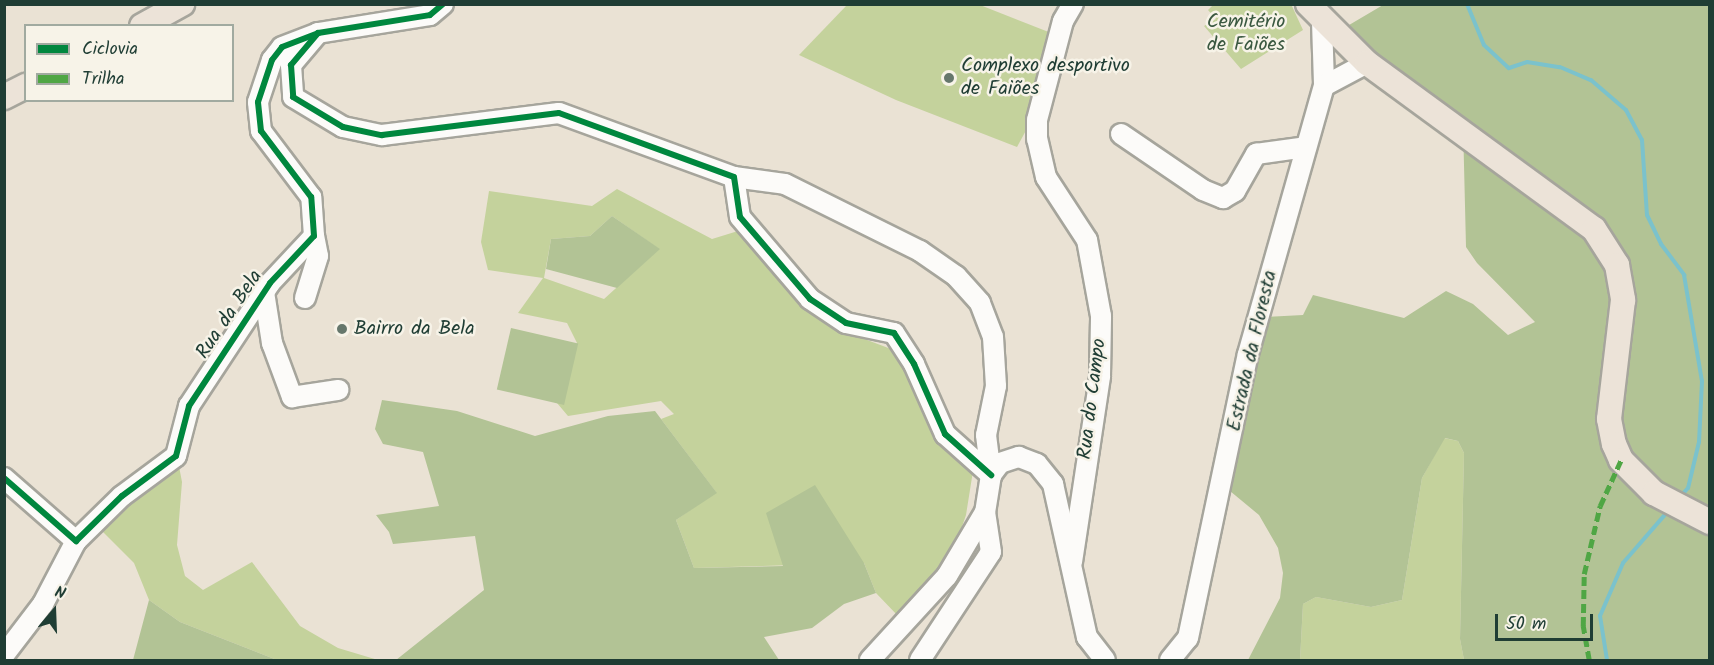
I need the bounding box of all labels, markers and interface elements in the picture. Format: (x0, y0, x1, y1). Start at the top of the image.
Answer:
park label: Cemitério de Faiões (1207, 10, 1285, 57)
legend (24, 24, 234, 102)
text: Ciclovia (82, 35, 138, 64)
place label: Complexo desportivo de Faiões (961, 54, 1130, 101)
text: Trilha (82, 65, 124, 94)
marker: Complexo desportivo de Faiões (942, 71, 956, 85)
street label: Rua da Bela (192, 266, 268, 364)
street label: Estrada da Floresta (1223, 268, 1283, 434)
place label: Bairro da Bela (354, 317, 475, 341)
marker: Bairro da Bela (335, 322, 349, 336)
street label: Rua do Campo (1074, 337, 1112, 461)
text: N (51, 580, 69, 607)
north arrow (24, 581, 84, 641)
scale bar (1498, 602, 1596, 640)
text: 50 m (1506, 610, 1546, 639)

